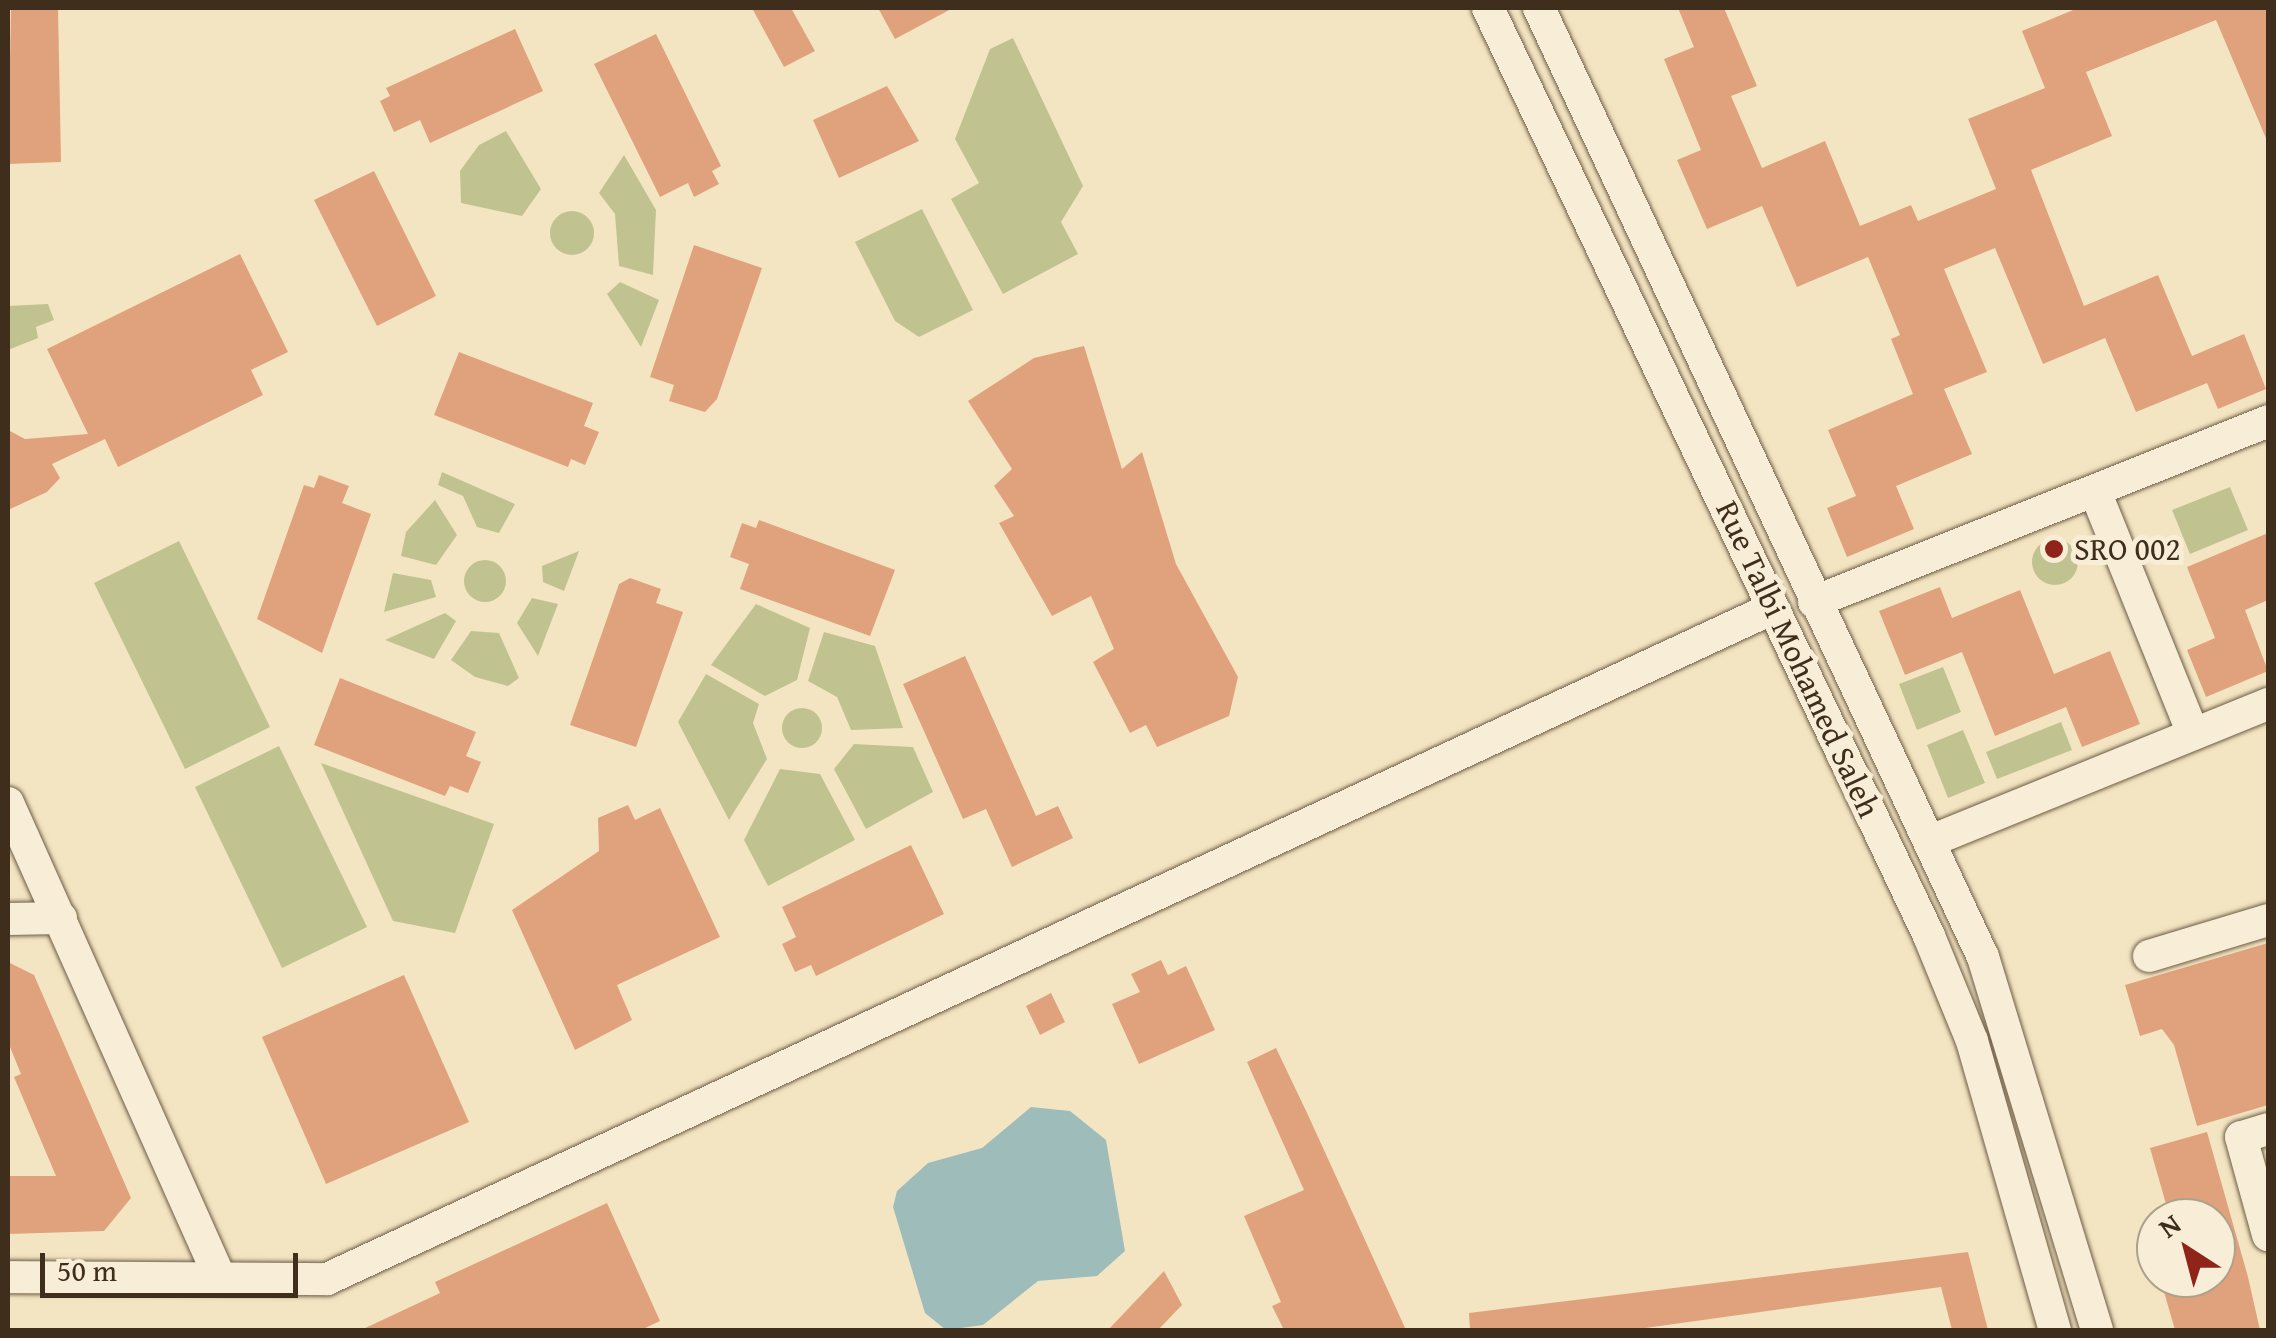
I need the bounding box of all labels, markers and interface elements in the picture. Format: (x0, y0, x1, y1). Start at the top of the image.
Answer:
street label: Rue Talbi Mohamed Saleh (1708, 495, 1888, 823)
place label: SRO 002 (2074, 530, 2181, 568)
marker: SRO 002 (2043, 538, 2065, 560)
north arrow (2136, 1198, 2236, 1298)
text: N (2150, 1203, 2189, 1247)
scale bar (45, 1233, 302, 1295)
text: 50 m (57, 1248, 117, 1292)

